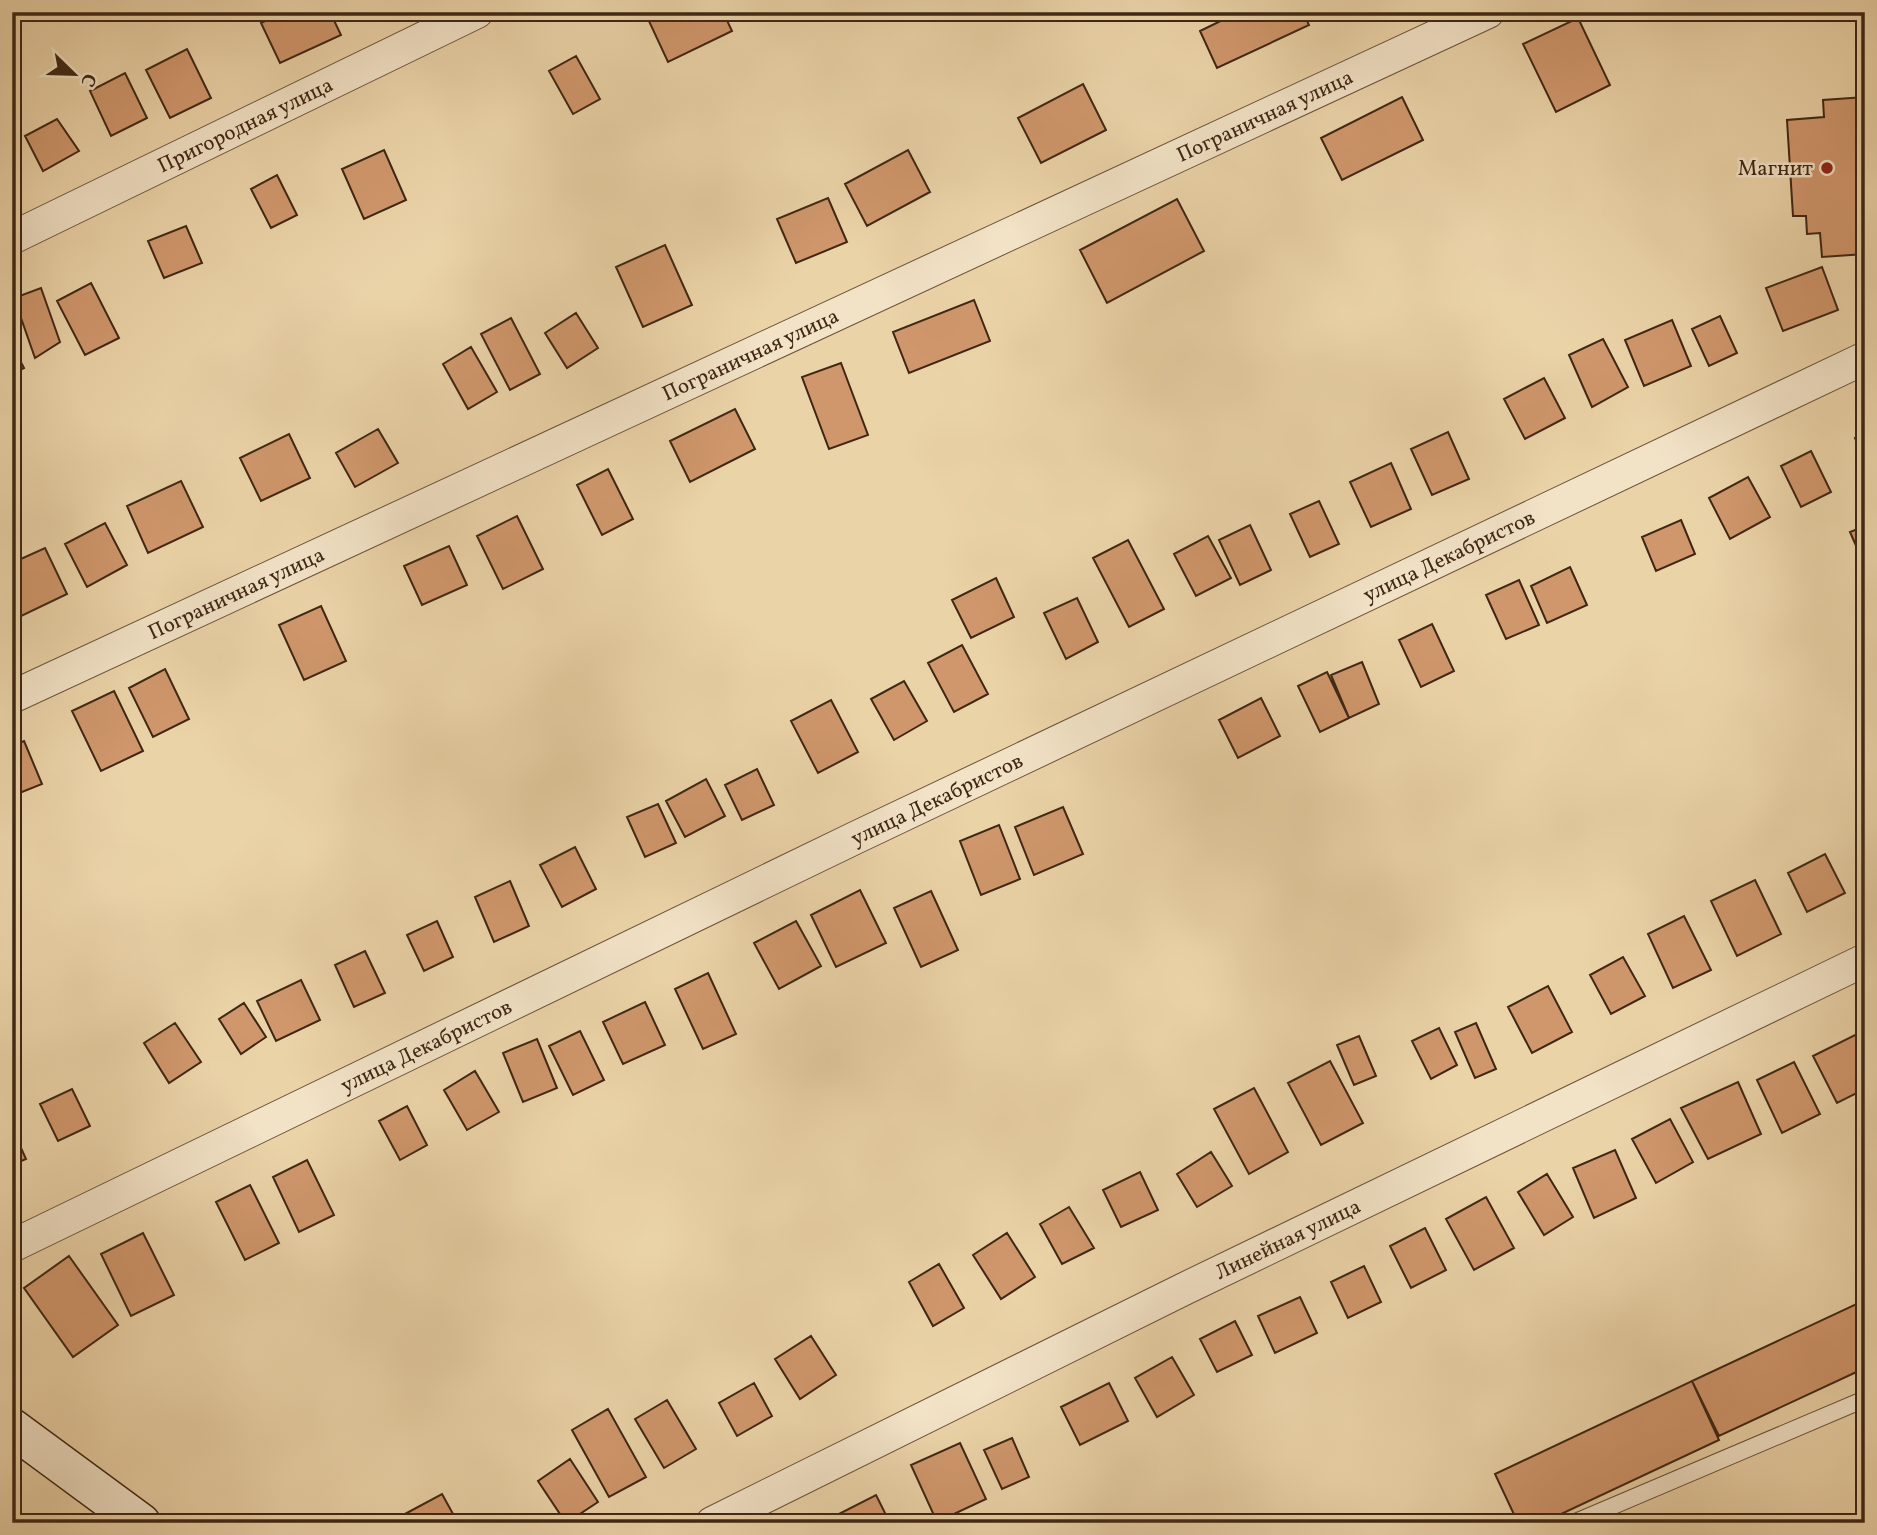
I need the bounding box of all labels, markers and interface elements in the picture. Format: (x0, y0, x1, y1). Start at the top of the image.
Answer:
north arrow (38, 38, 108, 108)
street label: Пограничная улица (1172, 64, 1358, 171)
text: С (73, 69, 102, 91)
street label: Пригородная улица (153, 71, 338, 181)
place label: Магнит (1738, 155, 1813, 184)
marker: Магнит (1819, 160, 1835, 176)
street label: Пограничная улица (658, 302, 844, 409)
street label: улица Декабристов (1359, 504, 1540, 610)
street label: Пограничная улица (144, 541, 330, 648)
street label: улица Декабристов (846, 747, 1028, 854)
street label: улица Декабристов (336, 993, 517, 1101)
street label: Линейная улица (1211, 1193, 1366, 1288)

